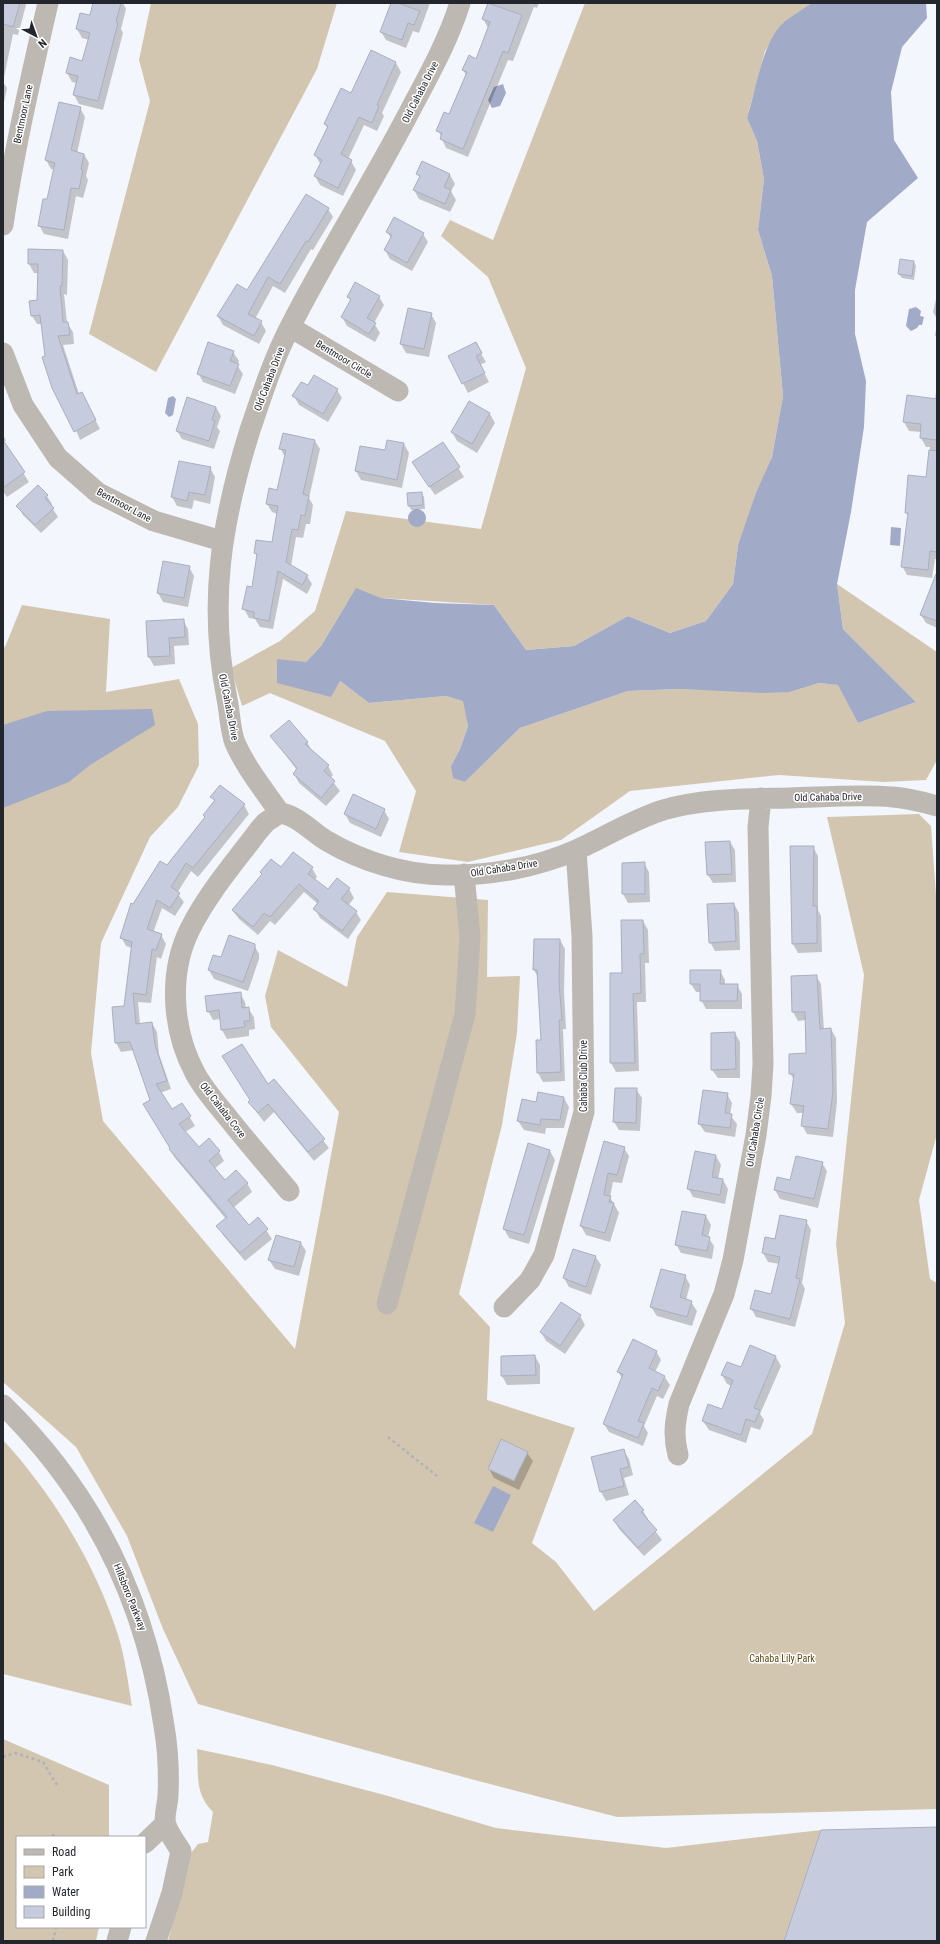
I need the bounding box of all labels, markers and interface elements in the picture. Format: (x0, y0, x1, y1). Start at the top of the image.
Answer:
north arrow (16, 16, 56, 56)
text: N (35, 36, 49, 50)
street label: Old Cahaba Drive (400, 59, 440, 125)
street label: Bentmoor Lane (11, 83, 35, 144)
street label: Bentmoor Circle (314, 338, 374, 380)
street label: Old Cahaba Drive (252, 345, 286, 413)
street label: Bentmoor Lane (95, 486, 153, 524)
street label: Old Cahaba Drive (217, 673, 241, 742)
street label: Old Cahaba Drive (794, 791, 862, 803)
street label: Old Cahaba Drive (470, 857, 539, 879)
street label: Cahaba Club Drive (578, 1040, 589, 1112)
street label: Old Cahaba Cove (198, 1080, 248, 1140)
street label: Old Cahaba Circle (744, 1096, 766, 1168)
street label: Hillsboro Parkway (112, 1562, 148, 1632)
park label: Cahaba Lily Park (749, 1653, 815, 1664)
legend (16, 1836, 146, 1928)
text: Road (52, 1845, 76, 1859)
text: Park (52, 1865, 74, 1879)
text: Water (52, 1885, 80, 1899)
text: Building (52, 1905, 90, 1919)

